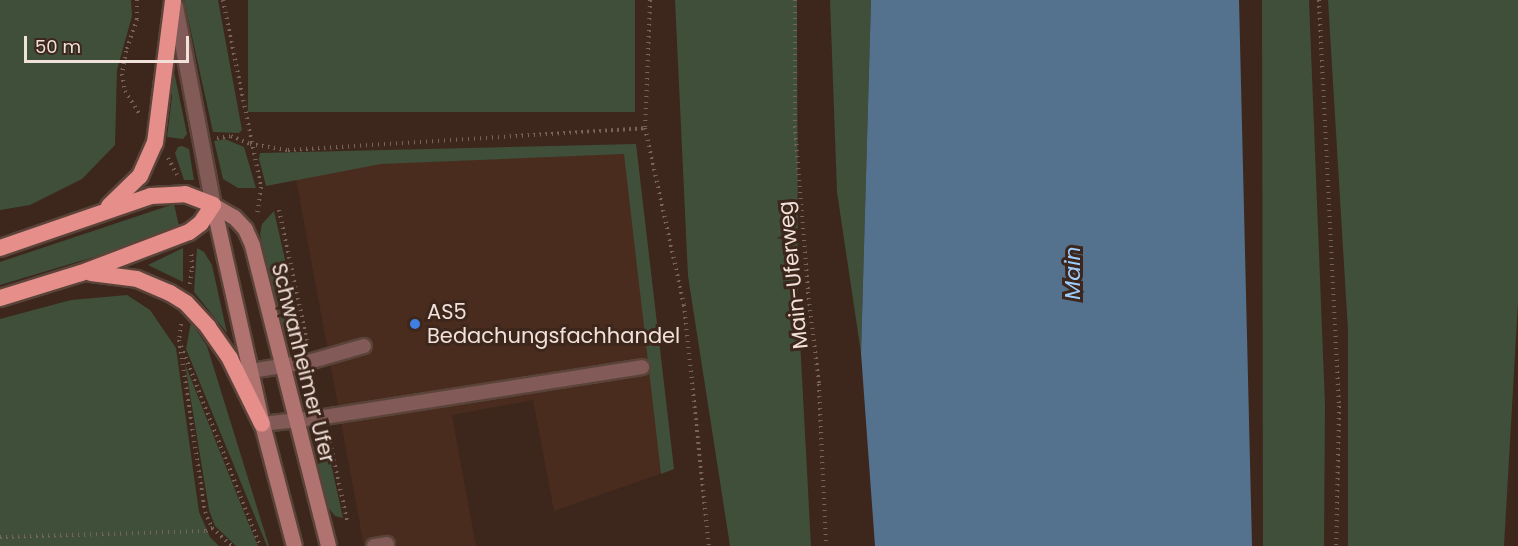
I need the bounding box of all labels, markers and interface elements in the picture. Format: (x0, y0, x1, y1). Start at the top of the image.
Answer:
scale bar (27, 24, 192, 62)
text: 50 m (35, 34, 81, 59)
street label: Main-Uferweg (773, 200, 813, 350)
water label: Main (1060, 246, 1086, 300)
street label: Schwanheimer Ufer (266, 260, 340, 466)
place label: AS5 Bedachungsfachhandel (427, 299, 680, 349)
marker: AS5 Bedachungsfachhandel (408, 317, 422, 331)

